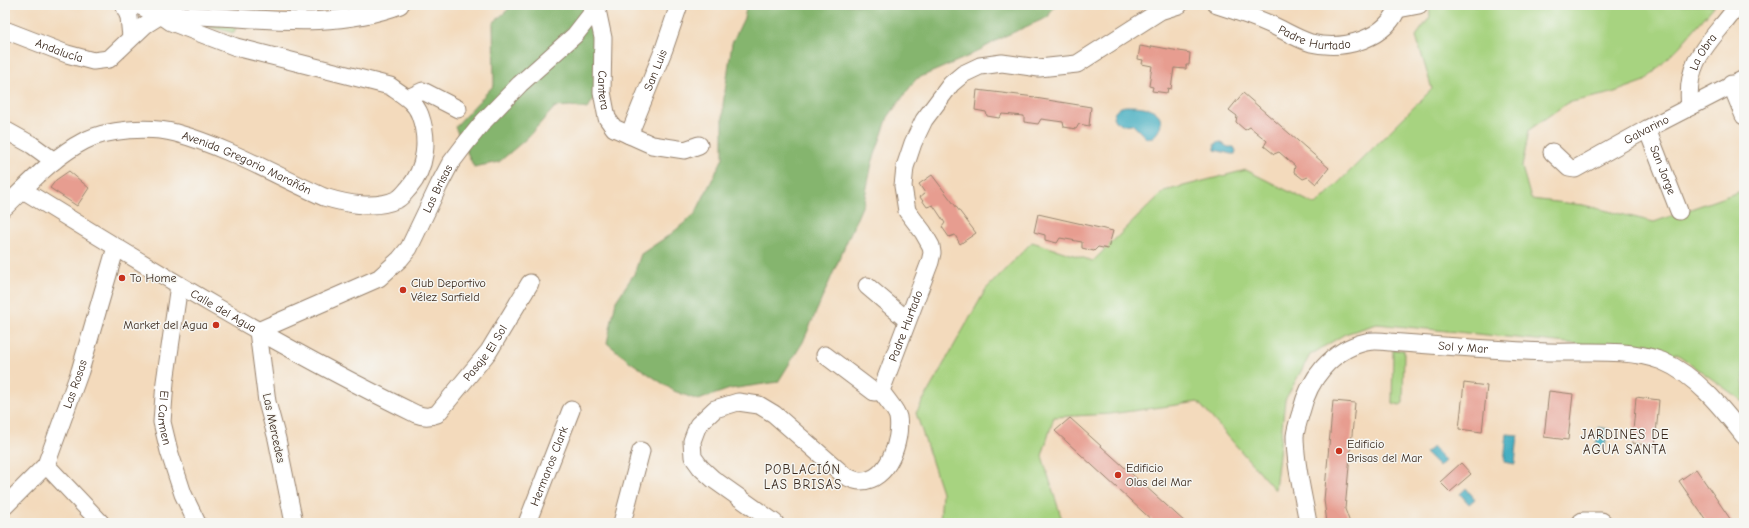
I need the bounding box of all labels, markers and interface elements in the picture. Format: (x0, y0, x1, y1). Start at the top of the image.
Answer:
street label: Padre Hurtado (1276, 22, 1352, 52)
street label: La Obra (1686, 31, 1720, 72)
street label: Andalucía (33, 35, 85, 65)
street label: San Luis (641, 48, 670, 93)
street label: Cantera (595, 70, 612, 111)
street label: Galvarino (1622, 112, 1671, 147)
street label: Avenida Gregorio Marañón (180, 128, 314, 197)
street label: San Jorge (1647, 143, 1679, 197)
street label: Las Brisas (420, 162, 455, 215)
place label: To Home (130, 271, 176, 285)
marker: To Home (117, 273, 127, 283)
place label: Club Deportivo Vélez Sarfield (411, 276, 486, 304)
marker: Club Deportivo Vélez Sarfield (398, 285, 408, 295)
street label: Calle del Agua (188, 286, 259, 335)
street label: Padre Hurtado (886, 288, 926, 364)
place label: Market del Agua (123, 318, 208, 332)
marker: Market del Agua (211, 320, 221, 330)
street label: Pasaje El Sol (460, 322, 510, 384)
street label: Sol y Mar (1438, 339, 1489, 356)
street label: Las Rosas (60, 358, 90, 410)
street label: El Carmen (155, 390, 174, 446)
street label: Las Mercedes (260, 392, 288, 464)
street label: Hermanos Clark (527, 424, 571, 508)
district label: JARDINES DE AGUA SANTA (1580, 427, 1670, 457)
place label: Edificio Brisas del Mar (1347, 437, 1422, 465)
marker: Edificio Brisas del Mar (1334, 446, 1344, 456)
district label: POBLACIÓN LAS BRISAS (764, 461, 842, 492)
place label: Edificio Olas del Mar (1126, 461, 1192, 489)
marker: Edificio Olas del Mar (1113, 470, 1123, 480)

